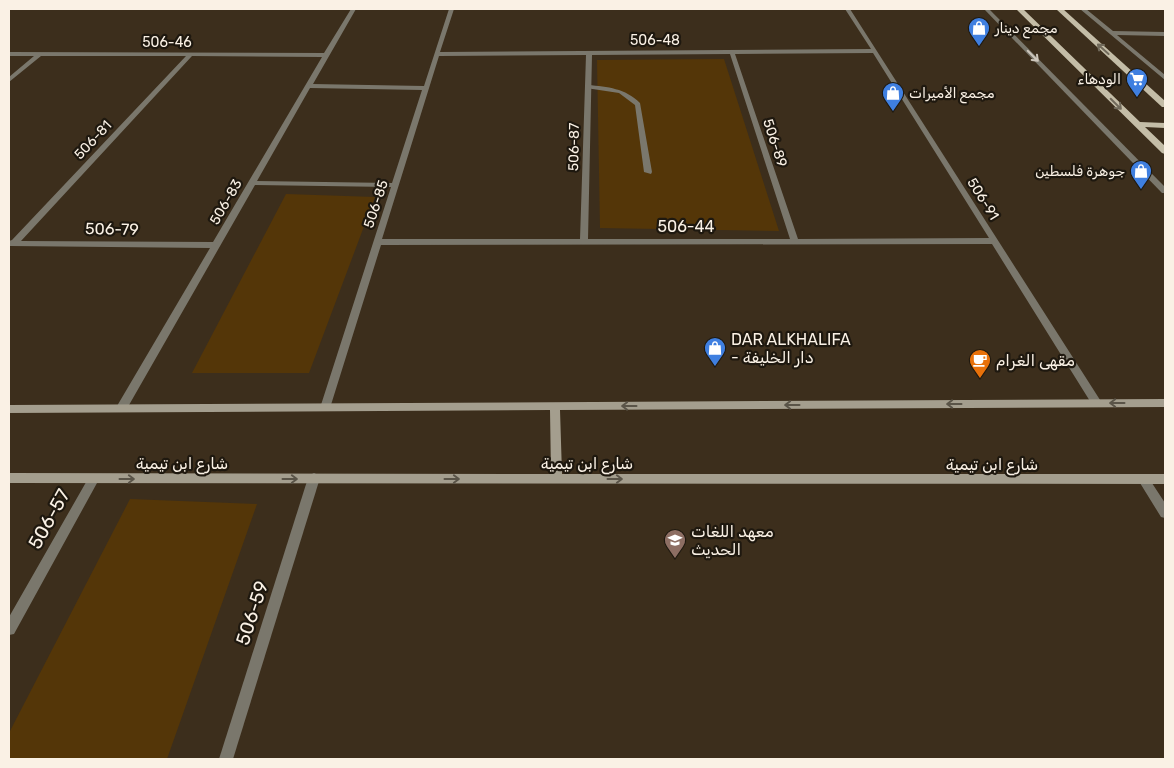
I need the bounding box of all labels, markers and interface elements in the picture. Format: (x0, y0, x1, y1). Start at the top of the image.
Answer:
shop icon: مجمع دينار (967, 16, 991, 47)
place label: مجمع دينار (994, 20, 1058, 39)
street label: 506-48 (630, 32, 680, 49)
street label: 506-46 (142, 34, 192, 51)
one-way arrow (1097, 43, 1110, 55)
one-way arrow (1026, 50, 1039, 62)
supermarket icon: الودهاء (1125, 67, 1149, 98)
place label: الودهاء (1077, 71, 1121, 88)
shop icon: مجمع الأميرات (881, 81, 905, 112)
place label: مجمع الأميرات (909, 85, 995, 104)
one-way arrow (1110, 98, 1122, 110)
street label: 506-81 (71, 117, 115, 163)
street label: 506-89 (759, 117, 791, 169)
street label: 506-87 (565, 123, 583, 171)
shop icon: جوهرة فلسطين (1129, 159, 1153, 190)
place label: جوهرة فلسطين (1035, 163, 1125, 180)
street label: 506-91 (963, 175, 1003, 223)
street label: 506-83 (206, 176, 246, 228)
street label: 506-85 (360, 178, 392, 230)
street label: 506-44 (658, 217, 715, 236)
street label: 506-79 (85, 219, 139, 239)
place label: DAR ALKHALIFA - دار الخليفة (731, 330, 851, 368)
shop icon: DAR ALKHALIFA - دار الخليفة (703, 336, 727, 367)
cafe icon: مقهى الغرام (968, 348, 992, 379)
place label: مقهى الغرام (996, 351, 1075, 371)
one-way arrow (1109, 398, 1125, 408)
one-way arrow (946, 399, 962, 409)
one-way arrow (784, 400, 800, 410)
one-way arrow (621, 401, 638, 411)
street label: شارع ابن تيمية (136, 454, 228, 475)
street label: شارع ابن تيمية (541, 454, 633, 475)
street label: شارع ابن تيمية (946, 455, 1038, 476)
one-way arrow (119, 474, 135, 484)
one-way arrow (282, 474, 298, 483)
one-way arrow (444, 474, 460, 484)
one-way arrow (606, 474, 623, 484)
street label: 506-57 (23, 485, 75, 553)
place label: معهد اللغات الحديث (691, 522, 774, 559)
school or university icon: معهد اللغات الحديث (663, 528, 687, 559)
street label: 506-59 (231, 578, 273, 648)

